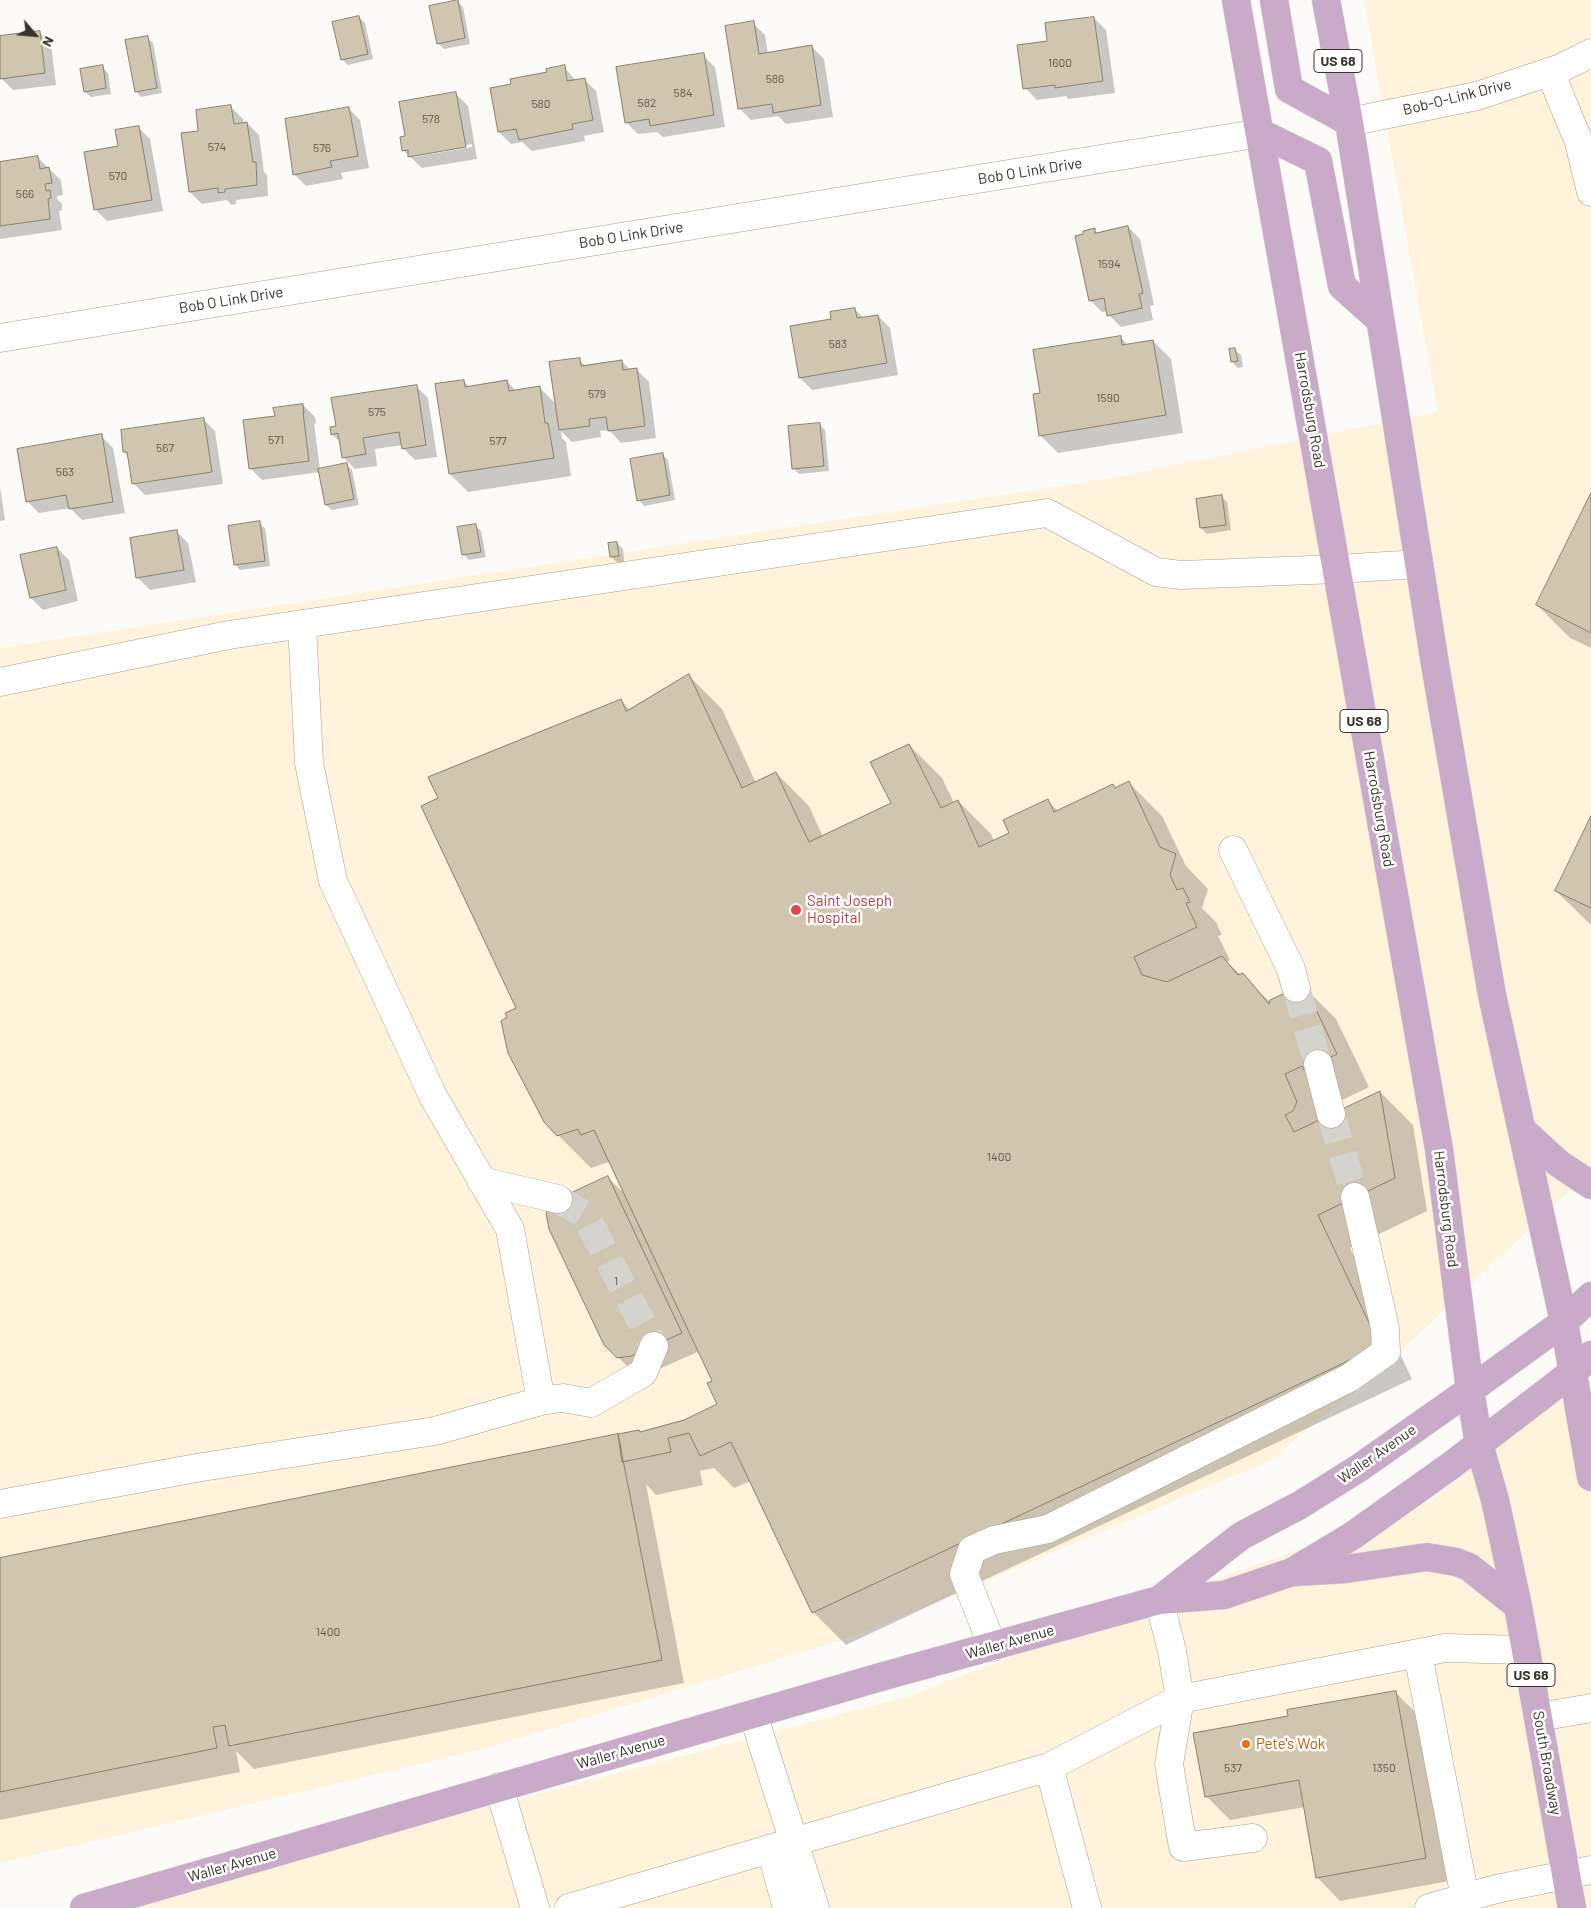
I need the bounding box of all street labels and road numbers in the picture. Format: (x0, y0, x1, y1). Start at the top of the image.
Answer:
road number: US 68 (1314, 49, 1362, 72)
street label: Bob-O-Link Drive (1401, 75, 1513, 119)
street label: Bob O Link Drive (977, 154, 1083, 188)
street label: Bob O Link Drive (578, 218, 684, 252)
street label: Bob O Link Drive (178, 283, 284, 317)
street label: Harrodsburg Road (1291, 351, 1329, 469)
road number: US 68 (1340, 709, 1388, 732)
street label: Harrodsburg Road (1360, 750, 1398, 868)
street label: Harrodsburg Road (1430, 1150, 1462, 1268)
street label: Waller Avenue (1335, 1420, 1419, 1488)
street label: Waller Avenue (964, 1621, 1056, 1663)
road number: US 68 (1507, 1664, 1555, 1686)
street label: South Broadway (1529, 1709, 1565, 1817)
street label: Waller Avenue (575, 1731, 667, 1773)
street label: Waller Avenue (186, 1844, 278, 1886)

